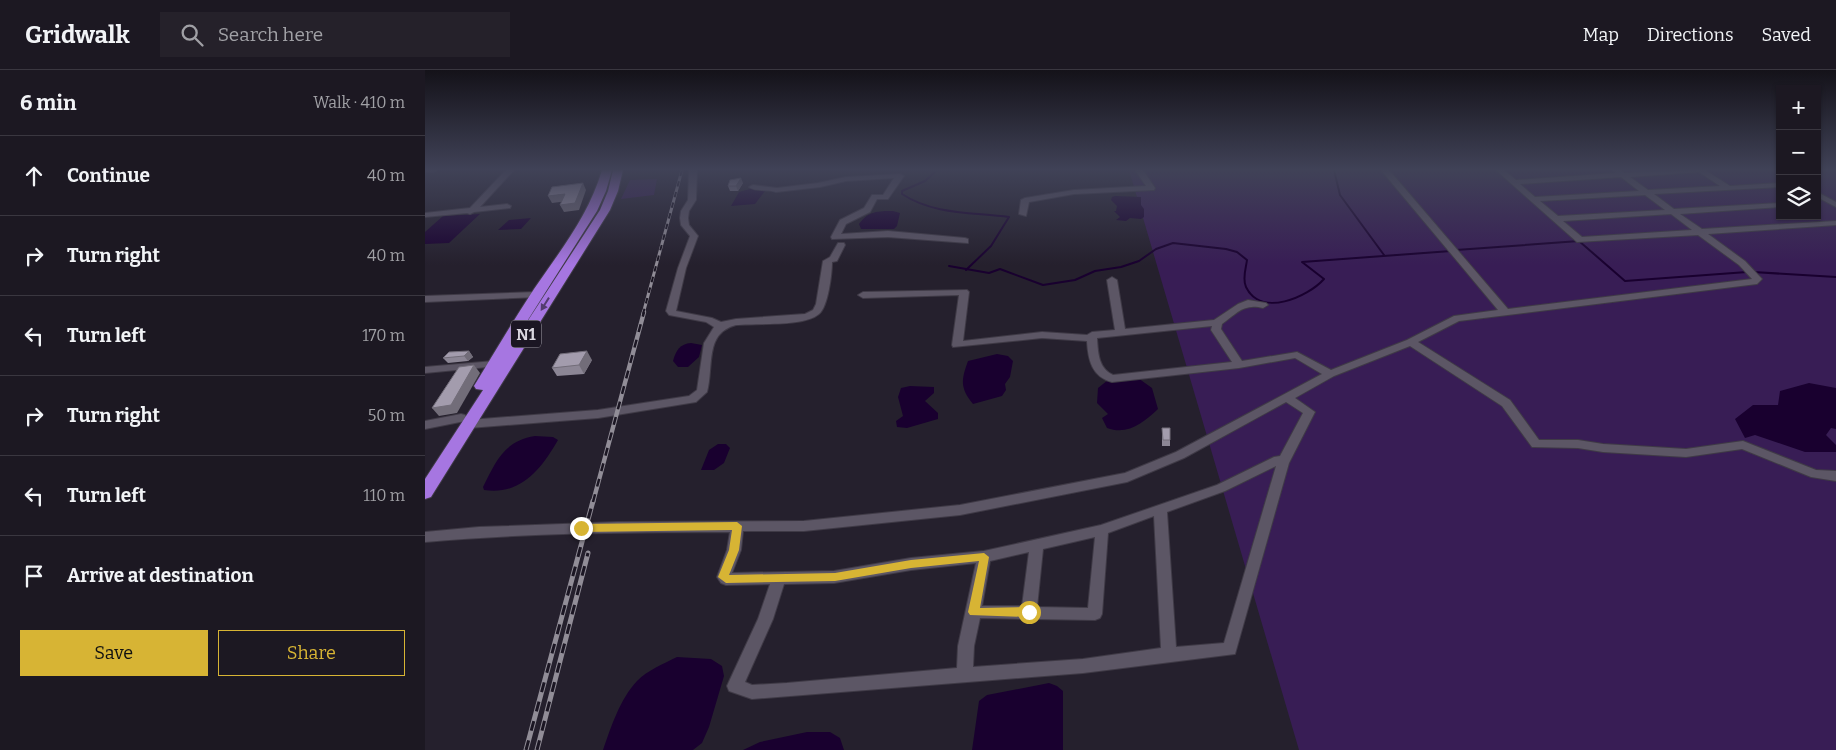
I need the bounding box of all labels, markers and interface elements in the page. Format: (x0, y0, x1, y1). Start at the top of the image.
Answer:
search box (160, 12, 510, 57)
text: Gridwalk (25, 21, 130, 49)
icon: search (178, 21, 206, 49)
text: Search here (218, 23, 323, 46)
text: Map (1583, 24, 1619, 46)
text: Directions (1647, 24, 1734, 46)
text: Saved (1762, 24, 1811, 46)
map controls (1776, 85, 1821, 220)
button: + (1776, 85, 1821, 130)
text: 6 min (20, 90, 76, 116)
text: Walk · 410 m (313, 93, 405, 112)
button: − (1776, 130, 1821, 175)
icon: ahead (20, 162, 48, 190)
text: Continue (67, 164, 150, 187)
text: 40 m (367, 166, 405, 185)
button: layers (1776, 175, 1821, 220)
icon: right (20, 242, 48, 270)
text: Turn right (67, 244, 160, 267)
text: 40 m (367, 246, 405, 265)
one-way arrow (540, 297, 549, 310)
road number: N1 (511, 320, 541, 348)
icon: left (20, 322, 48, 350)
text: Turn left (67, 324, 146, 347)
text: 170 m (362, 326, 405, 345)
icon: right (20, 402, 48, 430)
text: Turn right (67, 404, 160, 427)
text: 50 m (368, 406, 405, 425)
icon: left (20, 482, 48, 510)
text: Turn left (67, 484, 146, 507)
text: 110 m (363, 486, 405, 505)
route end (570, 517, 593, 540)
icon: arrive (20, 562, 48, 590)
text: Arrive at destination (67, 564, 254, 587)
route start (1018, 601, 1041, 624)
button: Save (20, 630, 208, 676)
button: Share (218, 630, 405, 676)

